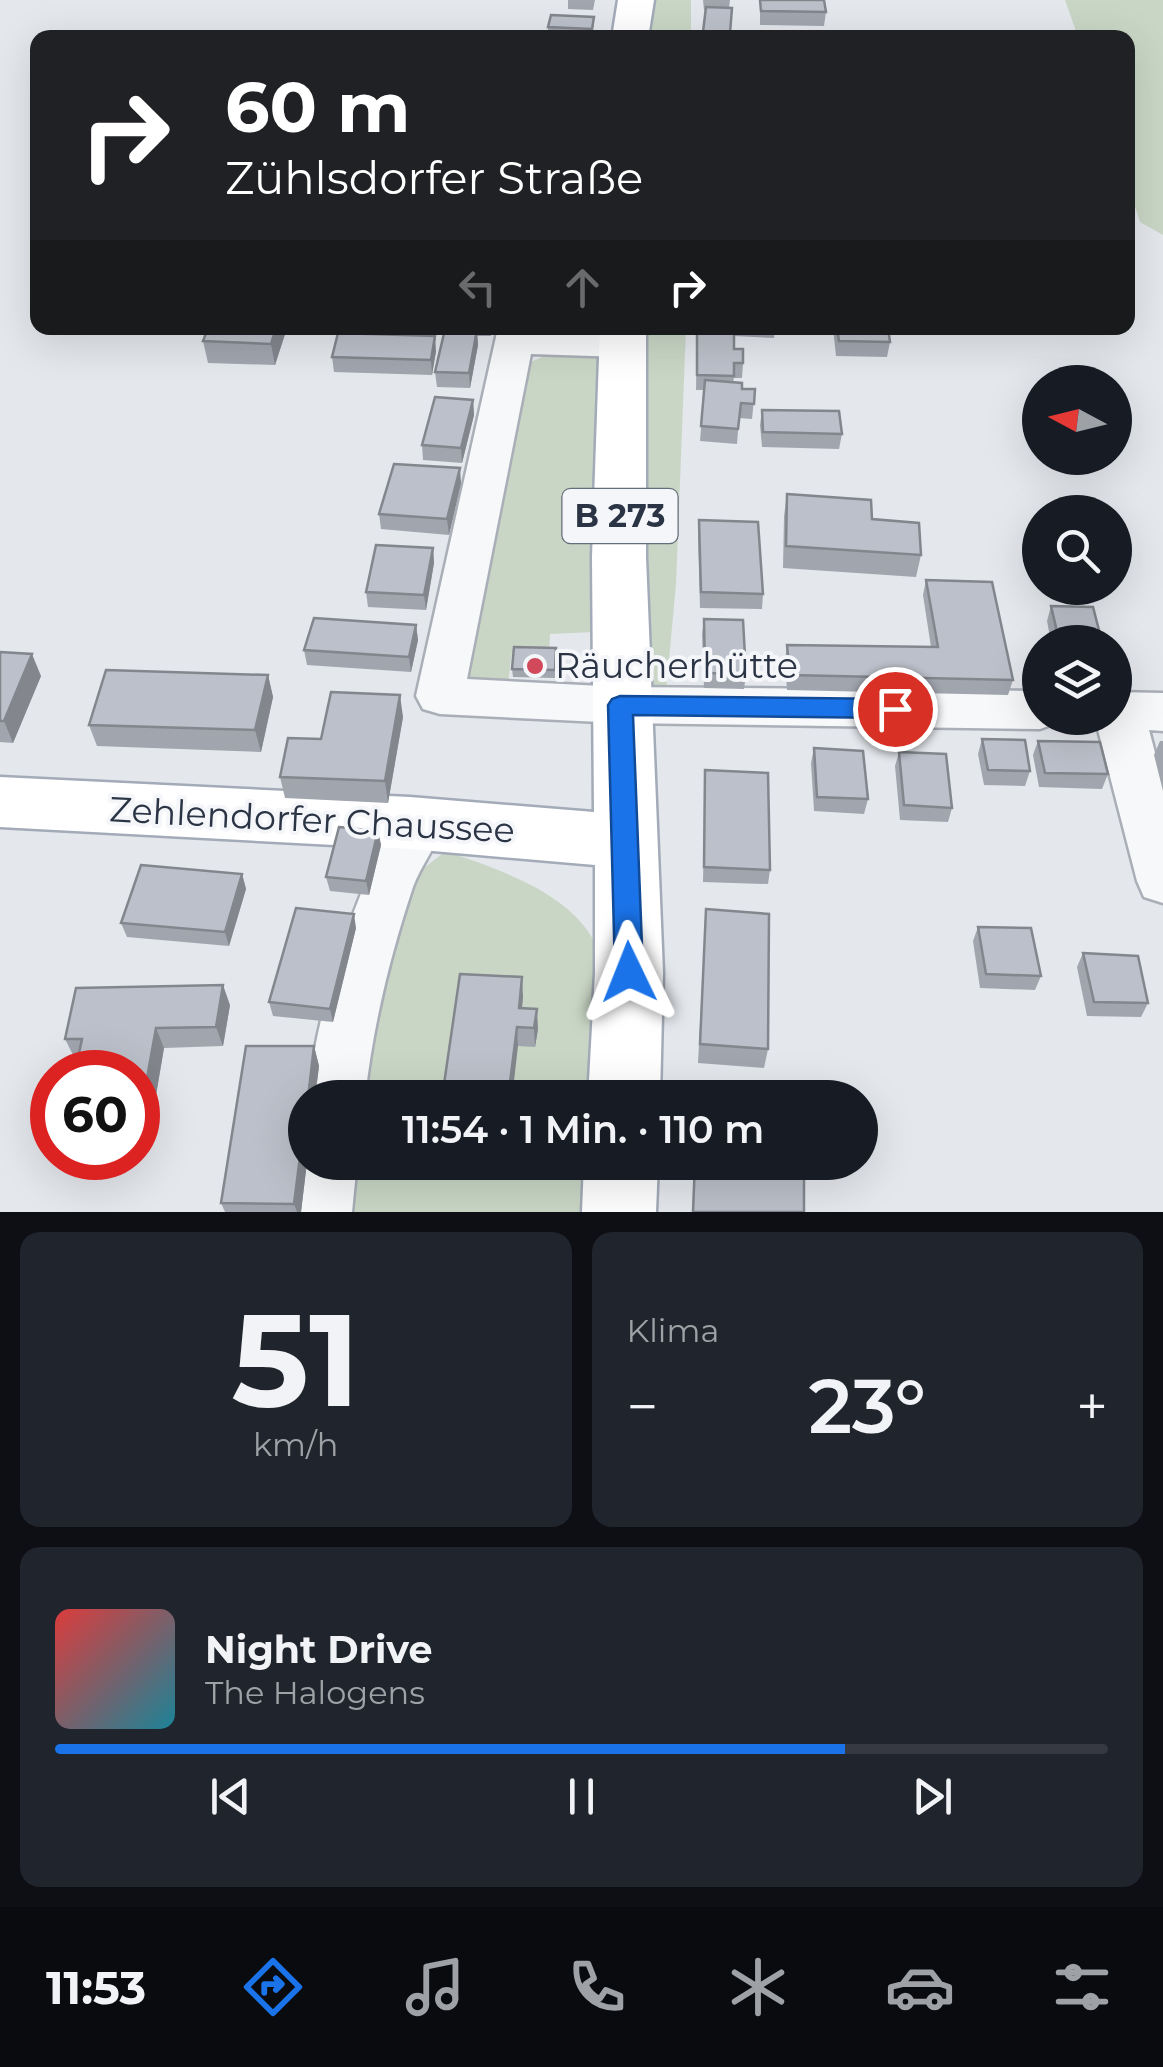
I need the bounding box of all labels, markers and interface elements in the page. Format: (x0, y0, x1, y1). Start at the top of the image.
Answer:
text: 60 m (225, 64, 410, 150)
icon: right (60, 70, 190, 200)
text: Zühlsdorfer Straße (225, 150, 643, 205)
icon: left (450, 260, 505, 315)
icon: ahead (555, 260, 610, 315)
icon: right (660, 260, 715, 315)
north arrow (1022, 365, 1132, 475)
map controls (1022, 365, 1132, 735)
road number: B 273 (562, 489, 678, 543)
button: search (1022, 495, 1132, 605)
button: layers (1022, 625, 1132, 735)
place label: Räucherhütte (555, 644, 798, 687)
marker: Räucherhütte (524, 655, 546, 677)
pin (853, 667, 938, 752)
icon: arrive (868, 682, 923, 737)
street label: Zehlendorfer Chaussee (108, 787, 516, 852)
position arrow (577, 920, 681, 1024)
speed limit sign: 60 (30, 1050, 160, 1180)
text: 11:54 · 1 Min. · 110 m (402, 1106, 764, 1153)
text: 51 (232, 1280, 360, 1439)
text: Klima (627, 1311, 719, 1350)
text: 23° (808, 1360, 926, 1452)
text: − (627, 1373, 658, 1440)
text: + (1076, 1373, 1108, 1440)
text: km/h (253, 1425, 338, 1464)
text: Night Drive (205, 1626, 432, 1673)
text: The Halogens (205, 1673, 425, 1712)
icon: previous (203, 1769, 258, 1824)
icon: pause (554, 1769, 609, 1824)
icon: next (905, 1769, 960, 1824)
icon: directions (238, 1952, 308, 2022)
icon: music (400, 1952, 470, 2022)
icon: phone (562, 1952, 632, 2022)
icon: climate (723, 1952, 793, 2022)
icon: car (885, 1952, 955, 2022)
icon: filters (1047, 1952, 1117, 2022)
text: 11:53 (46, 1960, 146, 2015)

